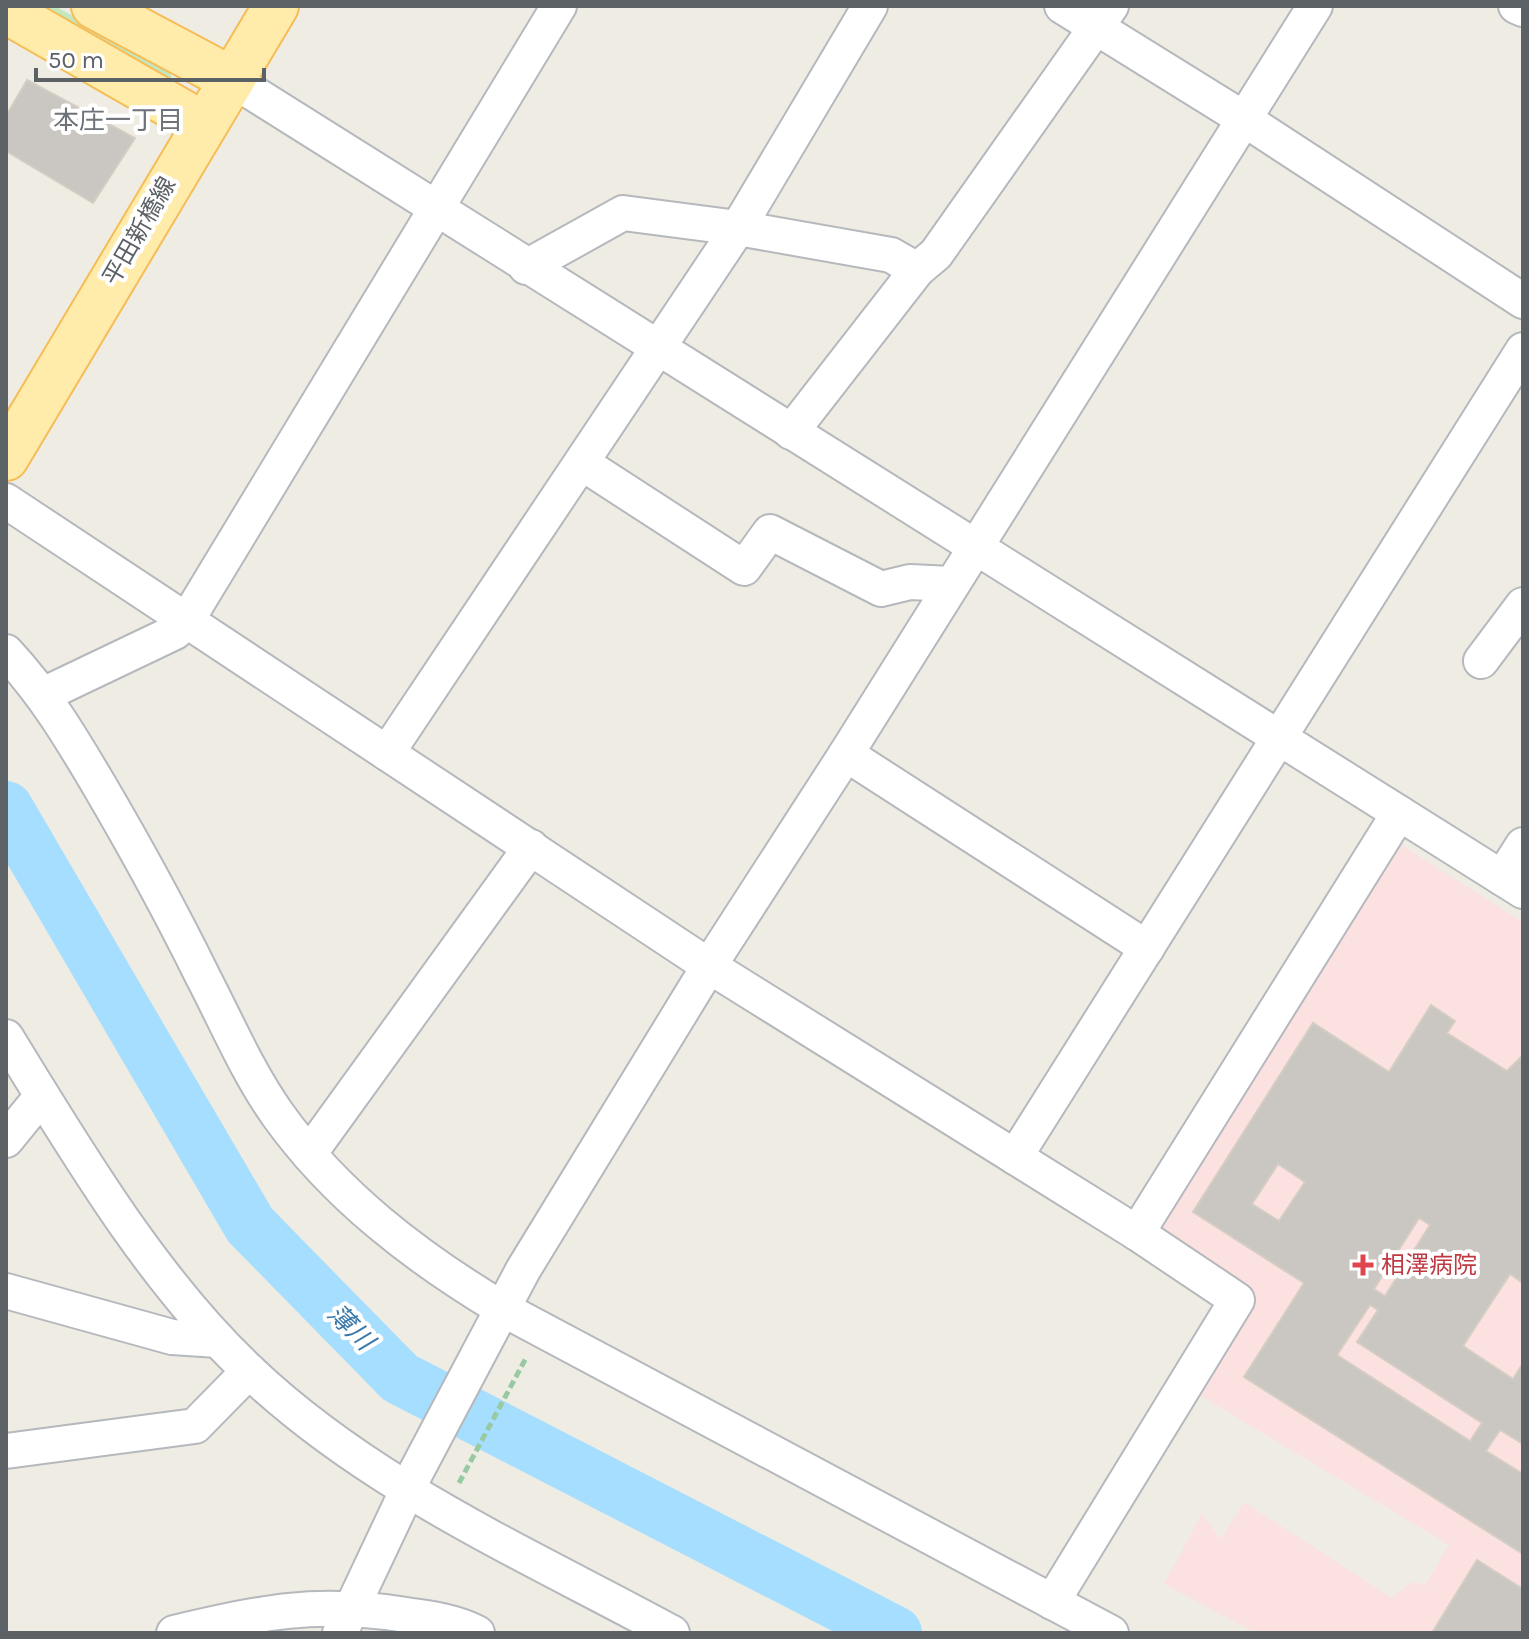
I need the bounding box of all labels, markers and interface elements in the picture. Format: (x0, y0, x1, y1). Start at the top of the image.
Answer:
scale bar (36, 32, 264, 82)
text: 50 m (48, 46, 104, 74)
district label: 本庄一丁目 (53, 105, 183, 136)
street label: 平田新橋線 (97, 172, 181, 290)
place label: 相澤病院 (1381, 1251, 1477, 1279)
marker: 相澤病院 (1352, 1254, 1374, 1276)
water label: 薄川 (321, 1298, 382, 1359)

